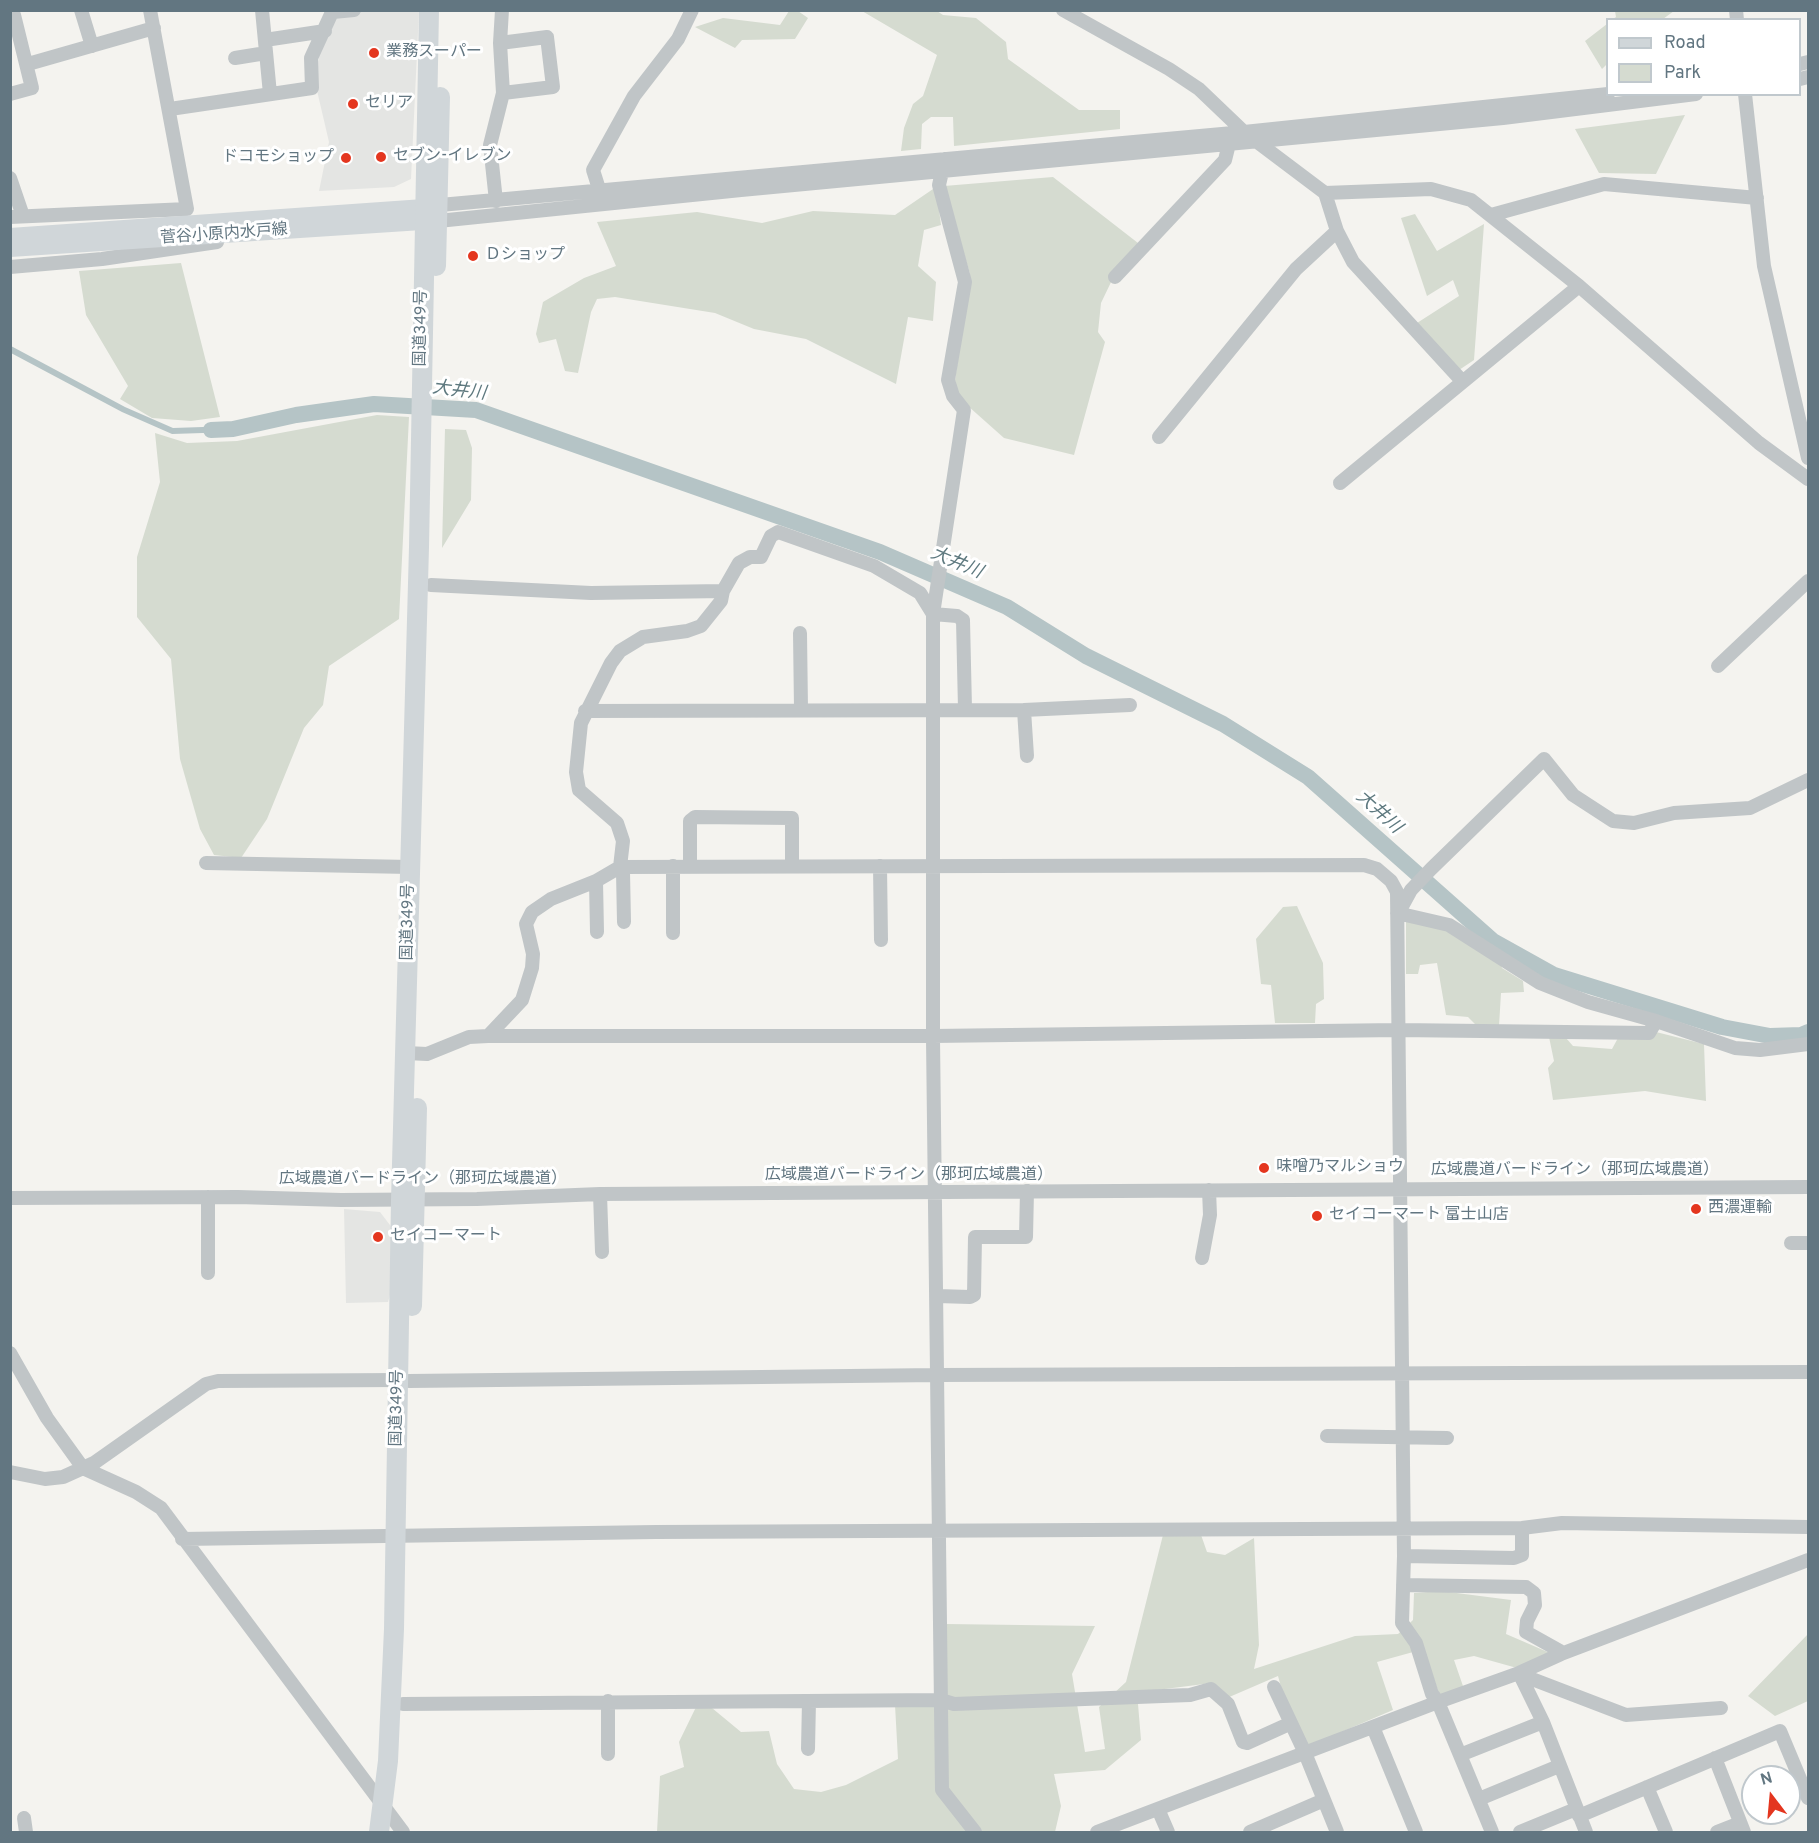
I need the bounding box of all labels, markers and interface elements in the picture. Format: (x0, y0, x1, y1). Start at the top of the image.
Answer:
legend (1606, 18, 1801, 96)
text: Road (1664, 32, 1706, 55)
place label: 業務スーパー (386, 43, 482, 63)
marker: 業務スーパー (367, 46, 381, 60)
text: Park (1664, 62, 1701, 85)
place label: セリア (365, 94, 413, 114)
marker: セリア (346, 97, 360, 111)
place label: セブン-イレブン (393, 147, 511, 167)
place label: ドコモショップ (222, 148, 334, 168)
marker: セブン-イレブン (374, 150, 388, 164)
marker: ドコモショップ (339, 151, 353, 165)
street label: 菅谷小原内水戸線 (159, 221, 289, 249)
place label: Ｄショップ (485, 246, 565, 266)
marker: Ｄショップ (466, 249, 480, 263)
street label: 国道349号 (412, 289, 432, 367)
water label: 大井川 (431, 378, 487, 406)
water label: 大井川 (927, 544, 985, 584)
water label: 大井川 (1351, 787, 1405, 839)
street label: 国道349号 (399, 883, 419, 961)
place label: 味噌乃マルショウ (1276, 1158, 1404, 1178)
marker: 味噌乃マルショウ (1257, 1161, 1271, 1175)
street label: 広域農道バードライン（那珂広域農道） (1431, 1161, 1719, 1181)
street label: 広域農道バードライン（那珂広域農道） (765, 1166, 1053, 1186)
street label: 広域農道バードライン（那珂広域農道） (279, 1170, 567, 1190)
place label: 西濃運輸 (1708, 1199, 1772, 1219)
marker: 西濃運輸 (1689, 1202, 1703, 1216)
place label: セイコーマート 富士山店 (1329, 1206, 1509, 1226)
marker: セイコーマート 富士山店 (1310, 1209, 1324, 1223)
place label: セイコーマート (390, 1227, 502, 1247)
marker: セイコーマート (371, 1230, 385, 1244)
street label: 国道349号 (388, 1369, 408, 1447)
north arrow (1741, 1765, 1801, 1825)
text: N (1758, 1768, 1775, 1791)

